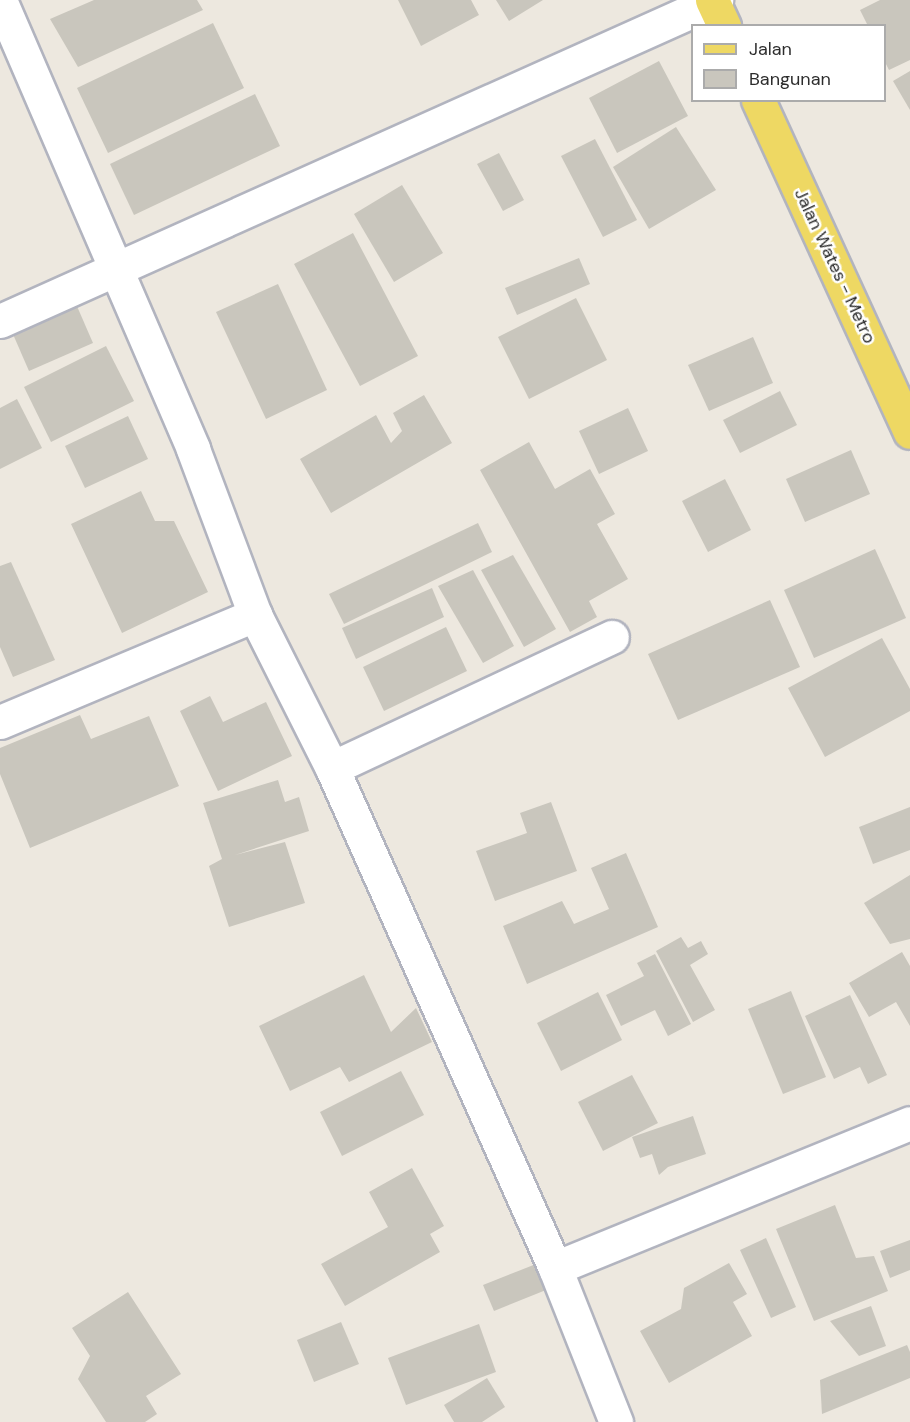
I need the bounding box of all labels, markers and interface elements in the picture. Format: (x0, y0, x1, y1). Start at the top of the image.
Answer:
legend (691, 24, 886, 102)
text: Jalan (749, 37, 792, 61)
text: Bangunan (749, 67, 831, 91)
street label: Jalan Wates - Metro (790, 185, 880, 347)

